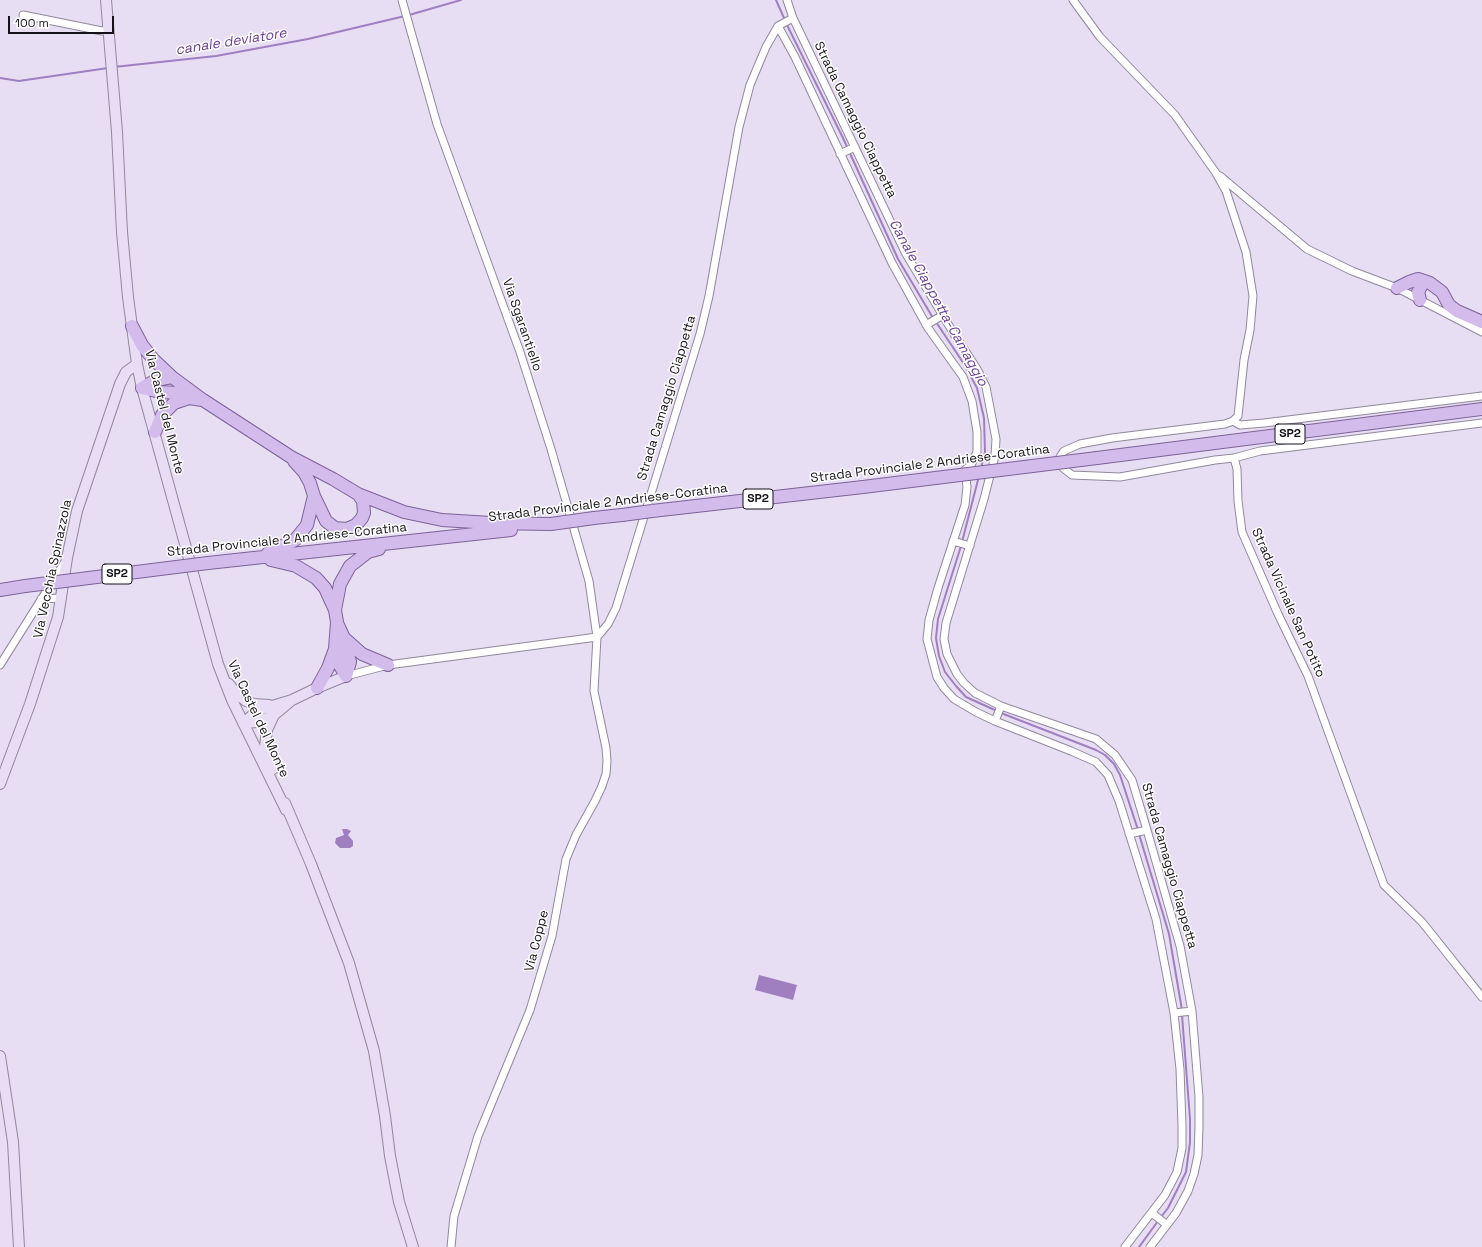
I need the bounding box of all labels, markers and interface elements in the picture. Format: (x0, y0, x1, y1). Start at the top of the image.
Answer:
scale bar (10, 8, 116, 34)
text: 100 m (15, 15, 49, 31)
water label: canale deviatore (174, 25, 288, 59)
street label: Strada Camaggio Ciappetta (810, 39, 900, 201)
water label: Canale Ciappetta-Camaggio (885, 217, 991, 389)
street label: Via Sgarantiello (499, 277, 545, 373)
street label: Strada Camaggio Ciappetta (634, 314, 700, 482)
street label: Via Castel del Monte (141, 348, 187, 476)
road number: SP2 (1275, 424, 1305, 444)
street label: Strada Provinciale 2 Andriese-Coratina (810, 442, 1050, 486)
street label: Strada Provinciale 2 Andriese-Coratina (488, 481, 728, 525)
road number: SP2 (743, 489, 773, 509)
street label: Via Vecchia Spinazzola (31, 498, 75, 640)
street label: Strada Provinciale 2 Andriese-Coratina (166, 520, 408, 560)
street label: Strada Vicinale San Potito (1248, 526, 1328, 680)
road number: SP2 (102, 564, 132, 584)
street label: Via Castel del Monte (224, 658, 292, 780)
street label: Strada Camaggio Ciappetta (1138, 781, 1200, 951)
street label: Via Coppe (522, 909, 552, 973)

